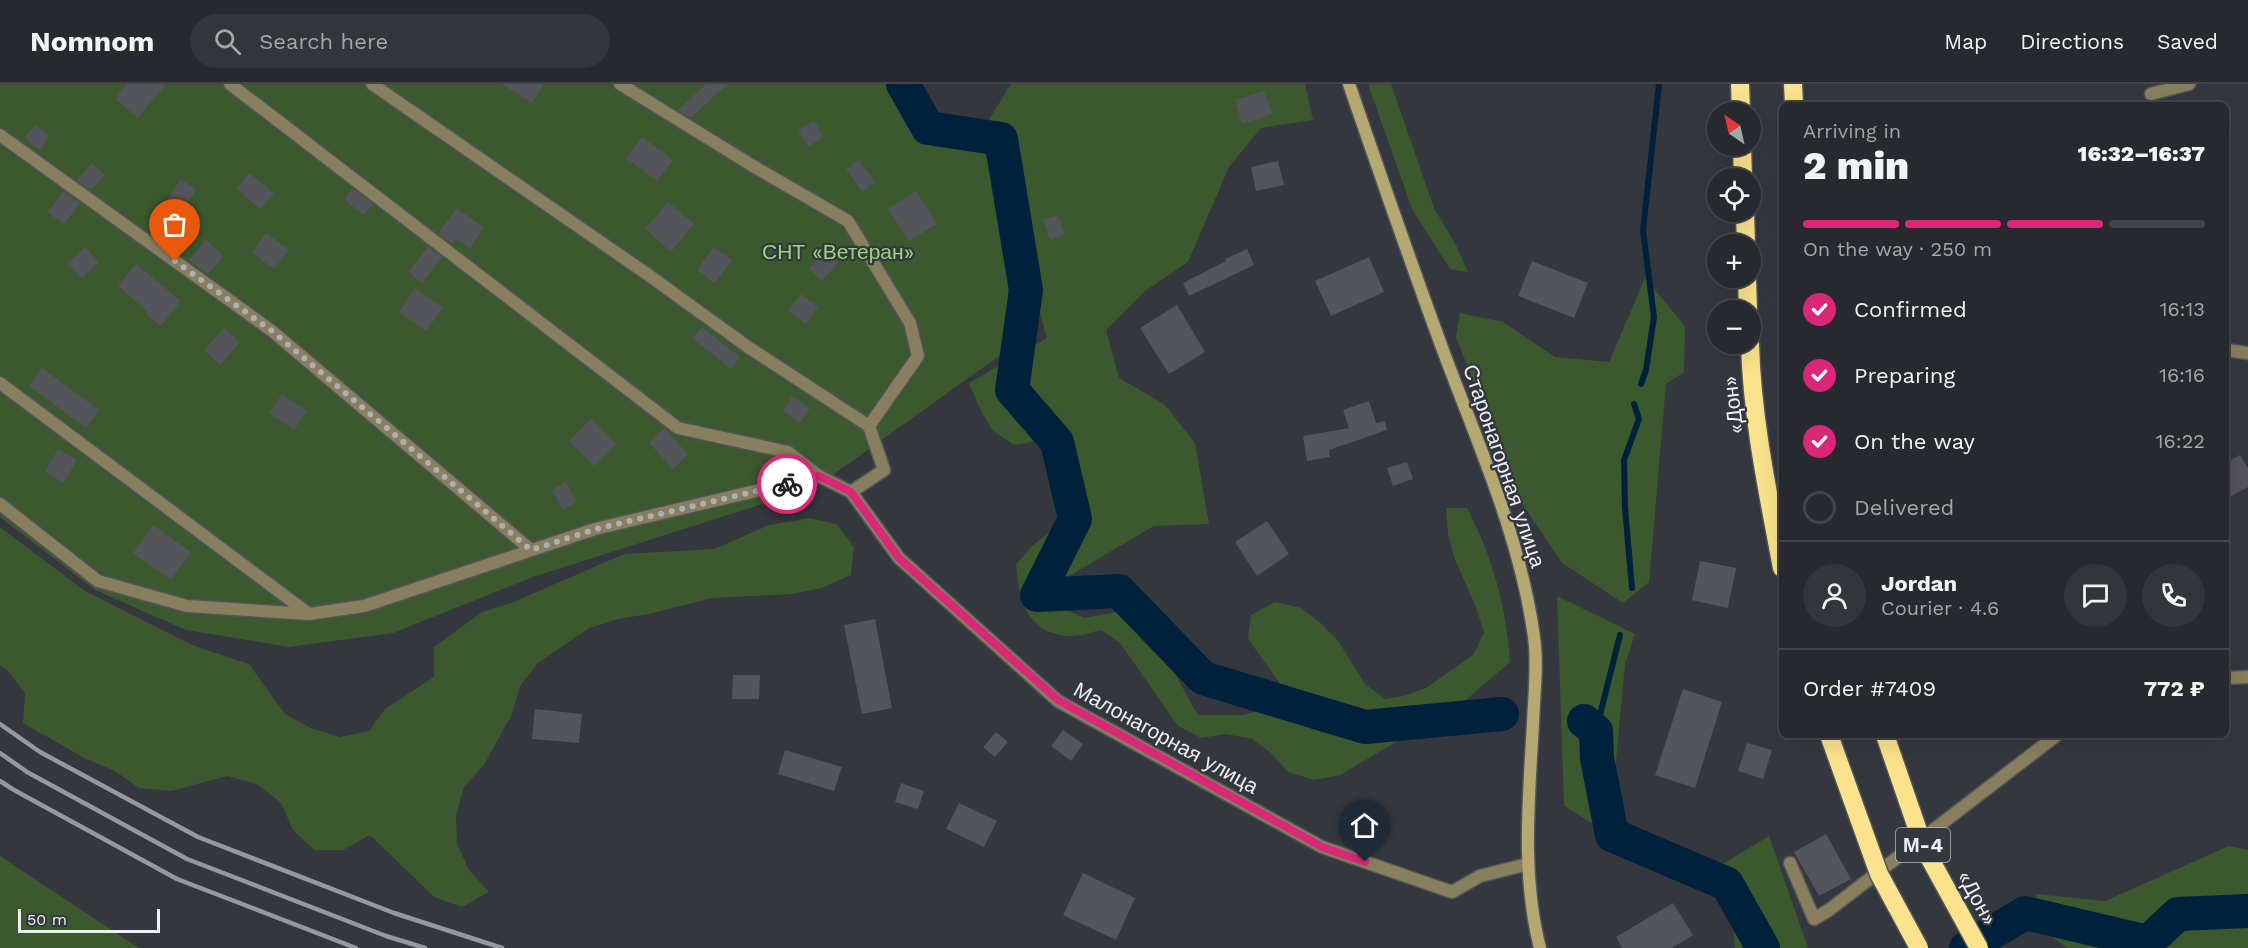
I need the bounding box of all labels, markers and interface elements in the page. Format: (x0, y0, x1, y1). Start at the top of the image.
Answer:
search box (190, 14, 610, 68)
text: Nomnom (30, 25, 154, 58)
icon: search (211, 25, 244, 58)
text: Search here (259, 29, 388, 54)
text: Map (1944, 29, 1987, 54)
text: Directions (2020, 29, 2124, 54)
text: Saved (2157, 29, 2218, 54)
north arrow (1707, 102, 1761, 156)
map controls (1707, 102, 1761, 354)
text: Arriving in (1803, 119, 1901, 143)
text: 16:32–16:37 (2078, 141, 2205, 166)
text: 2 min (1803, 143, 1909, 188)
button: locate (1707, 168, 1761, 222)
pin (149, 199, 200, 261)
icon: bag (158, 208, 191, 241)
button: + (1707, 234, 1761, 288)
text: On the way · 250 m (1803, 237, 1992, 261)
park label: СНТ «Ветеран» (762, 239, 914, 264)
icon: check (1803, 293, 1836, 326)
text: Confirmed (1854, 297, 1967, 322)
text: 16:13 (2160, 297, 2205, 321)
button: − (1707, 300, 1761, 354)
icon: check (1803, 359, 1836, 392)
street label: Старонагорная улица (1458, 361, 1551, 571)
text: Preparing (1854, 363, 1955, 388)
text: 16:16 (2159, 363, 2205, 387)
street label: «Дон» (1717, 375, 1748, 436)
icon: check (1803, 425, 1836, 458)
text: On the way (1854, 429, 1975, 454)
text: 16:22 (2156, 429, 2205, 453)
courier (757, 454, 817, 514)
icon: bike (771, 468, 804, 501)
text: Delivered (1854, 495, 1954, 520)
button: person (1803, 564, 1866, 627)
button: chat (2064, 564, 2127, 627)
button: phone (2142, 564, 2205, 627)
text: Jordan (1881, 571, 1957, 596)
text: Courier · 4.6 (1881, 596, 1999, 620)
street label: Малонагорная улица (1070, 676, 1263, 799)
text: Order #7409 (1803, 676, 1936, 701)
text: 772 ₽ (2144, 676, 2205, 701)
pin (1339, 800, 1390, 862)
icon: home (1348, 809, 1381, 842)
road number: М-4 (1896, 828, 1950, 862)
street label: «Дон» (1952, 866, 2003, 929)
scale bar (18, 906, 160, 934)
text: 50 m (27, 910, 67, 929)

